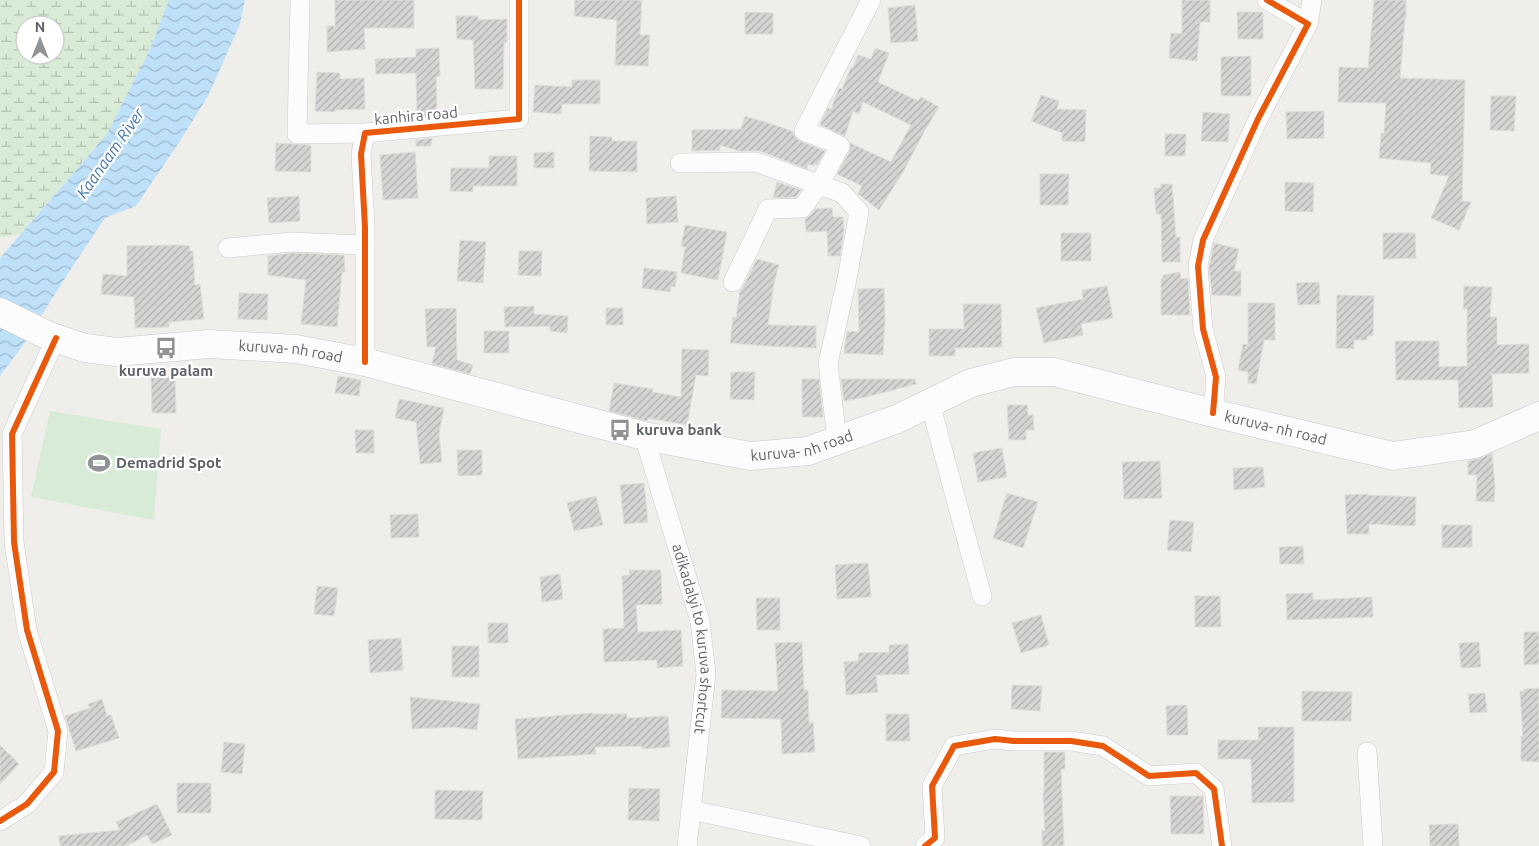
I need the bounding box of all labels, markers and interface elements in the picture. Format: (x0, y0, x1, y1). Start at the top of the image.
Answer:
north arrow (15, 15, 65, 65)
text: N (35, 19, 45, 35)
street label: kanhira road (373, 103, 458, 128)
water label: Kaanaam River (72, 104, 148, 201)
bus stop icon: kuruva palam (153, 335, 179, 361)
street label: kuruva- nh road (238, 337, 344, 366)
place label: kuruva palam (119, 362, 213, 379)
street label: kuruva- nh road (1223, 407, 1329, 448)
bus stop icon: kuruva bank (607, 417, 633, 443)
place label: kuruva bank (636, 421, 722, 438)
street label: kuruva- nh road (750, 427, 855, 464)
sports icon: Demadrid Spot (86, 450, 112, 476)
place label: Demadrid Spot (116, 454, 222, 471)
street label: adikadalyi to kuruva shortcut (669, 542, 715, 735)

